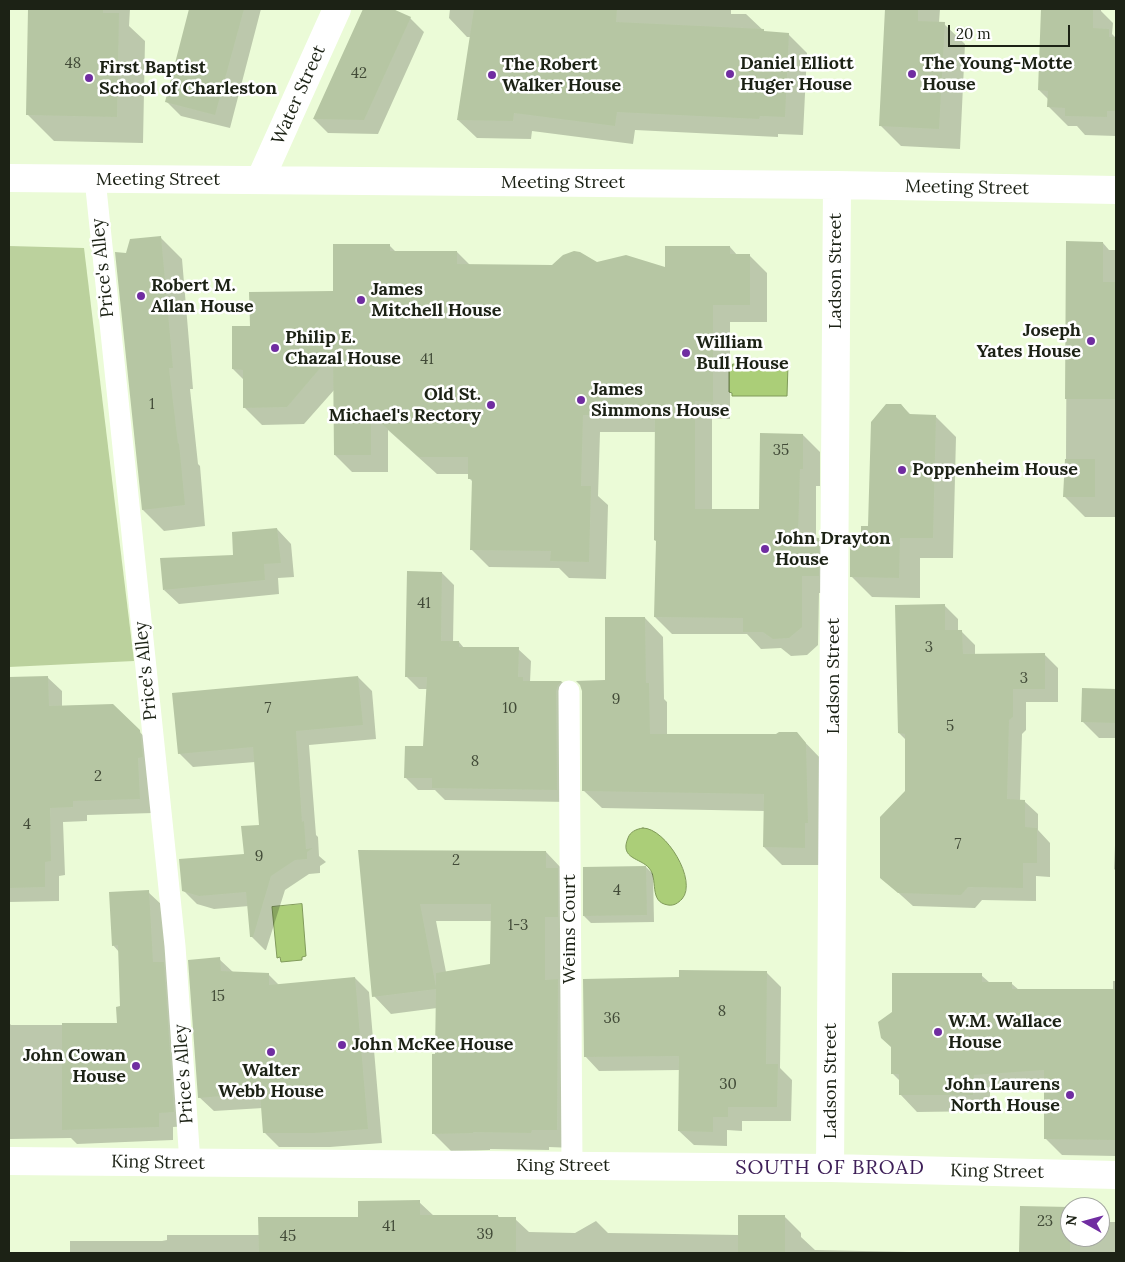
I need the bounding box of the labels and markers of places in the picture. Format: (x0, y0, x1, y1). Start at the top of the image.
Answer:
place label: Daniel Elliott Huger House (740, 53, 854, 96)
place label: The Young-Motte House (922, 53, 1073, 96)
place label: The Robert Walker House (502, 54, 621, 96)
place label: First Baptist School of Charleston (99, 57, 277, 100)
marker: Daniel Elliott Huger House (724, 68, 736, 80)
marker: The Young-Motte House (906, 68, 918, 80)
marker: The Robert Walker House (486, 69, 498, 81)
marker: First Baptist School of Charleston (83, 72, 95, 84)
place label: Robert M. Allan House (151, 275, 254, 318)
place label: James Mitchell House (371, 279, 502, 322)
marker: Robert M. Allan House (135, 290, 147, 302)
marker: James Mitchell House (355, 294, 367, 306)
place label: Joseph Yates House (977, 320, 1081, 362)
place label: Philip E. Chazal House (285, 327, 401, 369)
place label: William Bull House (696, 332, 789, 374)
marker: Joseph Yates House (1085, 335, 1097, 347)
marker: Philip E. Chazal House (269, 342, 281, 354)
marker: William Bull House (680, 347, 692, 359)
place label: James Simmons House (591, 379, 730, 422)
place label: Old St. Michael's Rectory (328, 384, 481, 426)
marker: James Simmons House (575, 394, 587, 406)
marker: Old St. Michael's Rectory (485, 399, 497, 411)
place label: Poppenheim House (912, 459, 1078, 481)
marker: Poppenheim House (896, 464, 908, 476)
place label: John Drayton House (775, 528, 890, 570)
marker: John Drayton House (759, 543, 771, 555)
place label: W.M. Wallace House (948, 1011, 1062, 1054)
marker: W.M. Wallace House (932, 1026, 944, 1038)
place label: John McKee House (352, 1034, 513, 1056)
marker: John McKee House (336, 1039, 348, 1051)
place label: John Cowan House (23, 1045, 126, 1088)
marker: Walter Webb House (265, 1046, 277, 1058)
marker: John Cowan House (130, 1060, 142, 1072)
place label: Walter Webb House (218, 1060, 324, 1102)
place label: John Laurens North House (945, 1074, 1060, 1116)
marker: John Laurens North House (1064, 1089, 1076, 1101)

